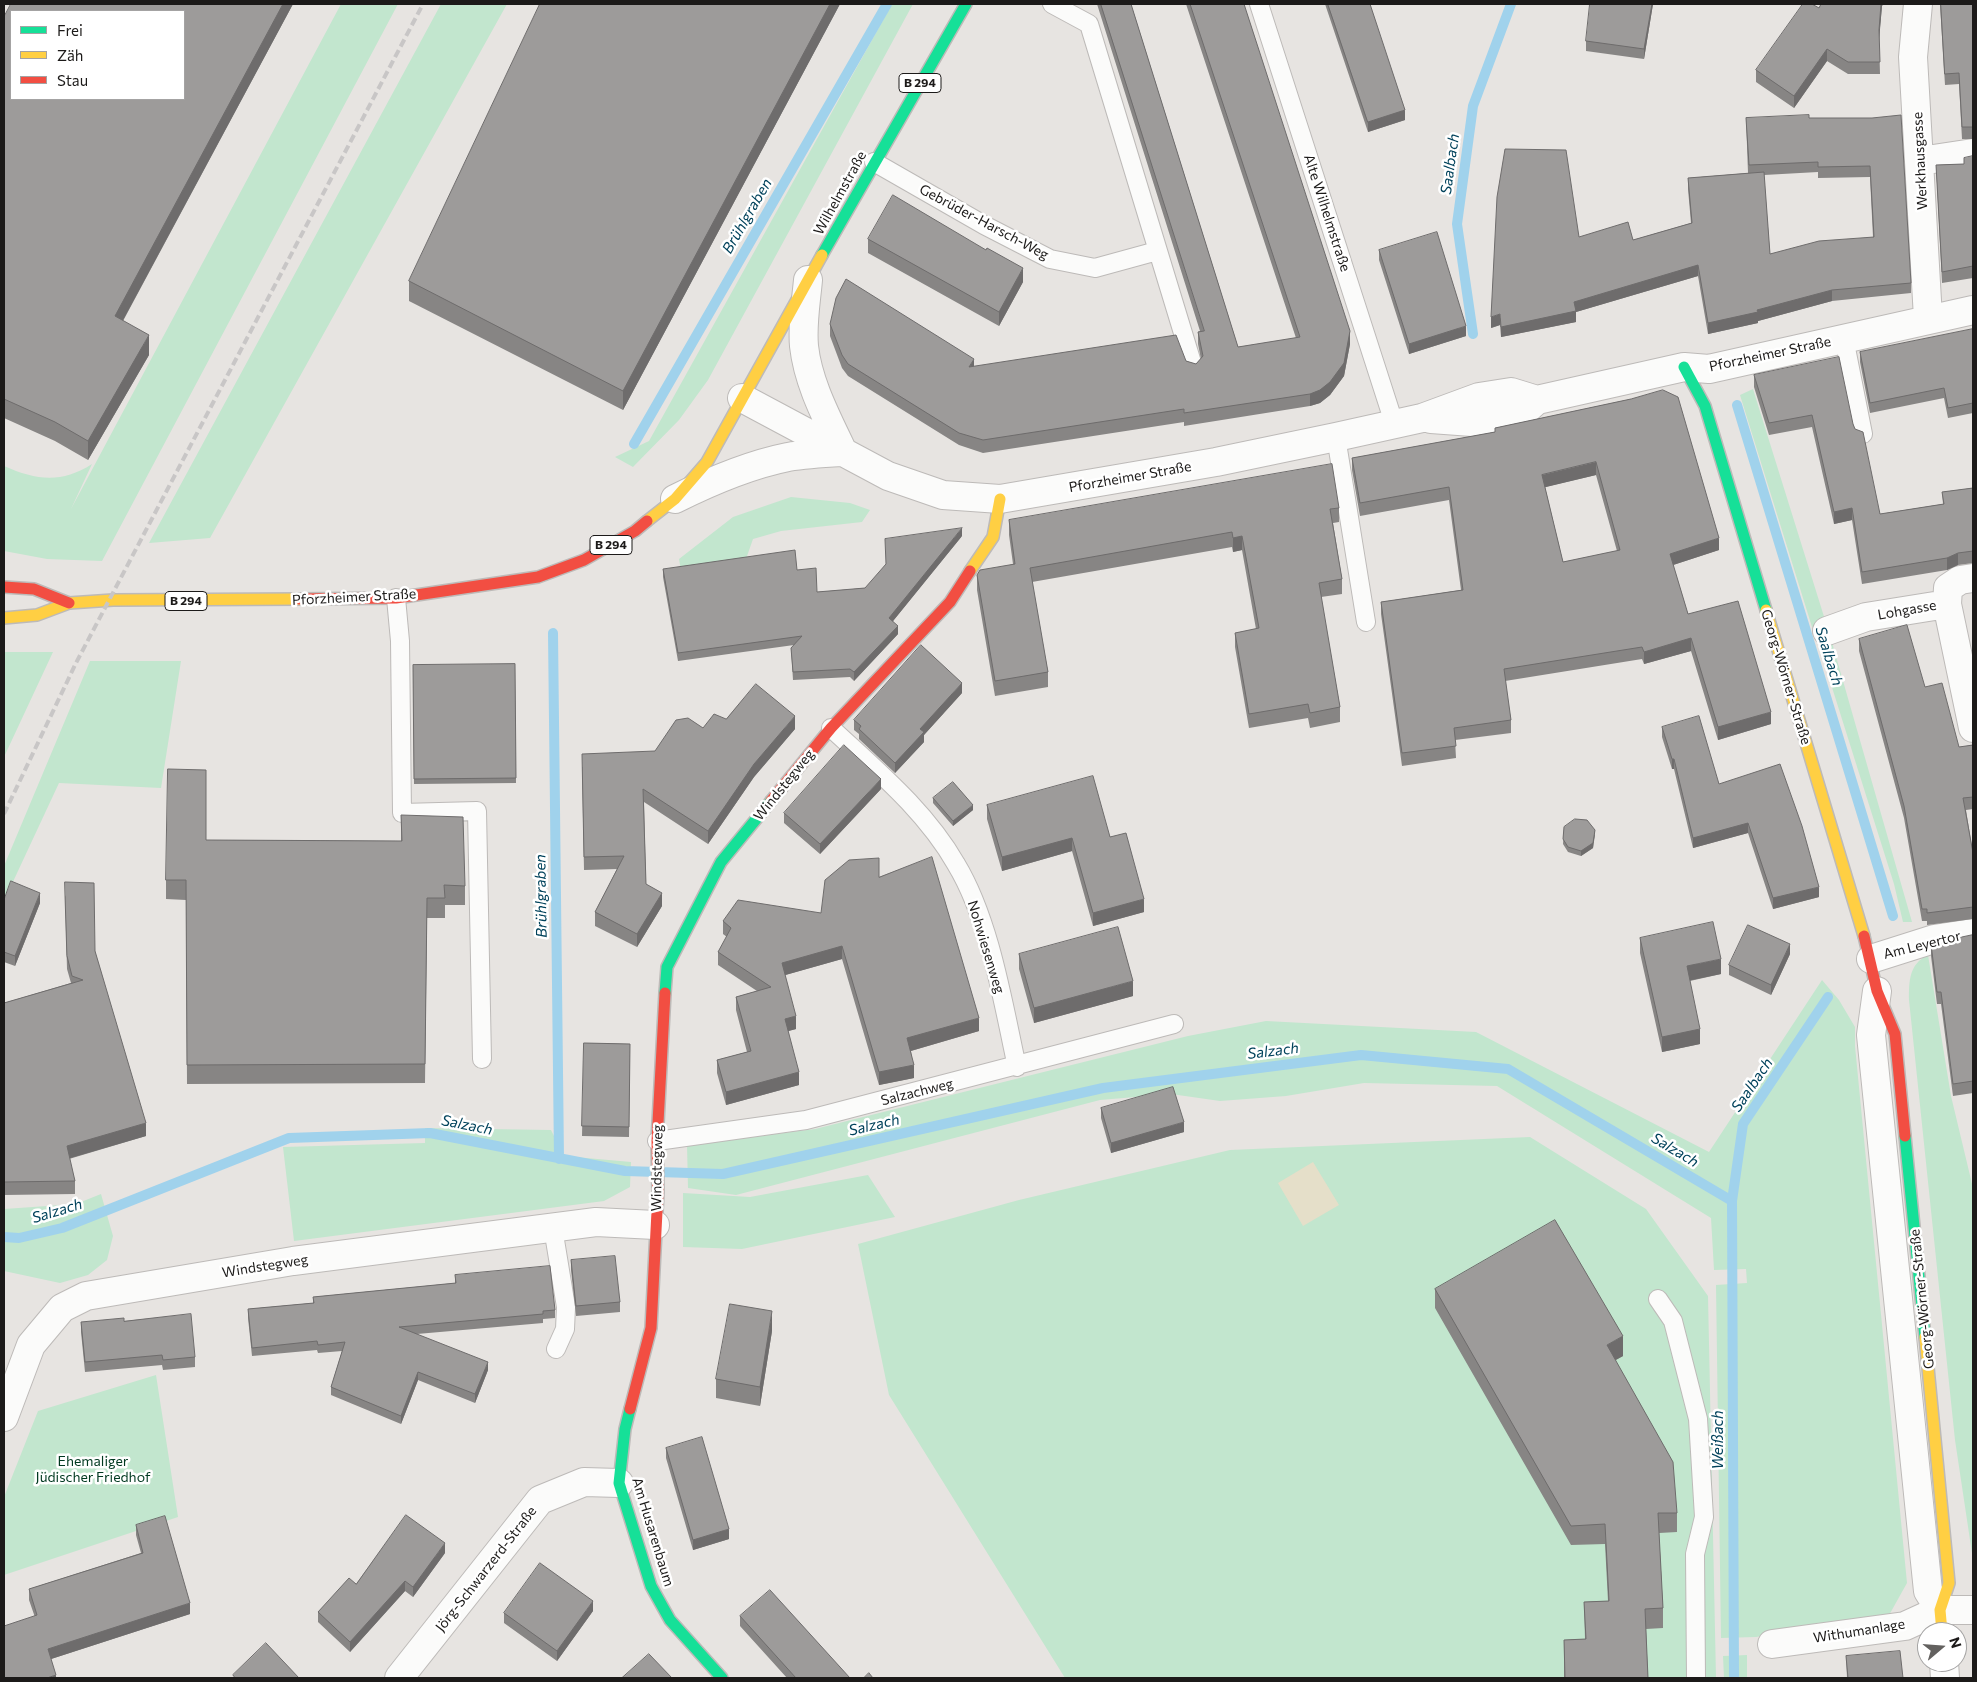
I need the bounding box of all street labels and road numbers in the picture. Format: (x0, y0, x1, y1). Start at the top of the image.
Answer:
road number: B 294 (899, 74, 941, 92)
street label: Werkhausgasse (1909, 111, 1931, 211)
street label: Wilhelmstraße (810, 148, 870, 238)
street label: Alte Wilhelmstraße (1300, 152, 1354, 274)
street label: Gebrüder-Harsch-Weg (916, 181, 1052, 263)
street label: Pforzheimer Straße (1708, 333, 1832, 375)
street label: Pforzheimer Straße (1067, 458, 1193, 496)
road number: B 294 (590, 536, 632, 554)
street label: Pforzheimer Straße (292, 585, 416, 609)
road number: B 294 (165, 592, 207, 610)
street label: Lohgasse (1876, 597, 1938, 623)
street label: Georg-Wörner-Straße (1757, 607, 1815, 747)
street label: Windstegweg (750, 746, 818, 824)
street label: Nohwiesenweg (964, 898, 1008, 996)
street label: Am Leyertor (1881, 927, 1963, 963)
street label: Salzachweg (879, 1075, 955, 1109)
street label: Windstegweg (648, 1124, 666, 1212)
street label: Georg-Wörner-Straße (1906, 1228, 1938, 1370)
street label: Windstegweg (221, 1251, 309, 1281)
street label: Am Husarenbaum (628, 1476, 678, 1588)
street label: Jörg-Schwarzerd-Straße (432, 1503, 540, 1635)
street label: Withumanlage (1812, 1615, 1906, 1647)

